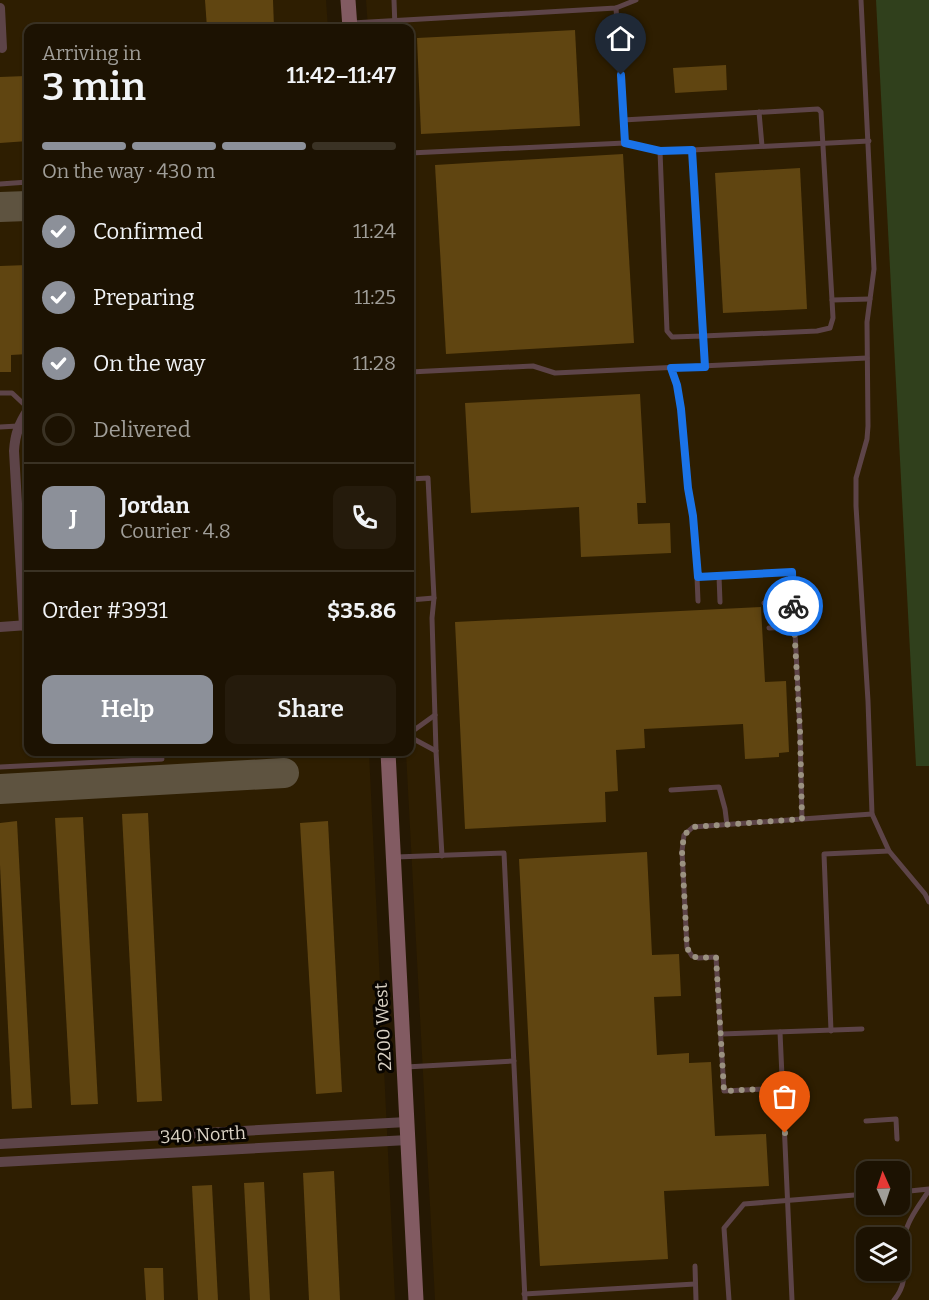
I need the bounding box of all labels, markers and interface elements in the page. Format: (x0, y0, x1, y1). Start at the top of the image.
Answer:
pin (595, 13, 646, 75)
icon: home (604, 22, 637, 55)
text: Arriving in (42, 41, 141, 65)
text: 11:42–11:47 (286, 62, 396, 89)
text: 3 min (42, 64, 146, 110)
text: On the way · 430 m (42, 159, 215, 183)
icon: check (42, 215, 75, 248)
text: Confirmed (93, 218, 203, 245)
text: 11:24 (353, 219, 396, 243)
icon: check (42, 281, 75, 314)
text: Preparing (93, 284, 195, 311)
text: 11:25 (354, 285, 396, 309)
icon: check (42, 347, 75, 380)
text: On the way (93, 350, 205, 377)
text: 11:28 (353, 351, 396, 375)
text: Delivered (93, 416, 191, 443)
button: phone (333, 486, 396, 549)
text: Jordan (120, 492, 190, 519)
text: J (70, 504, 77, 531)
text: Courier · 4.8 (120, 519, 231, 543)
courier (763, 576, 823, 636)
icon: bike (777, 590, 810, 623)
text: Order #3931 (42, 597, 168, 624)
text: $35.86 (327, 597, 396, 624)
button: Help (42, 675, 213, 744)
button: Share (225, 675, 396, 744)
street label: 2200 West (370, 982, 396, 1072)
pin (759, 1071, 810, 1133)
icon: bag (768, 1080, 801, 1113)
street label: 340 North (160, 1122, 246, 1148)
north arrow (856, 1161, 910, 1215)
map controls (856, 1161, 910, 1281)
button: layers (856, 1227, 910, 1281)

